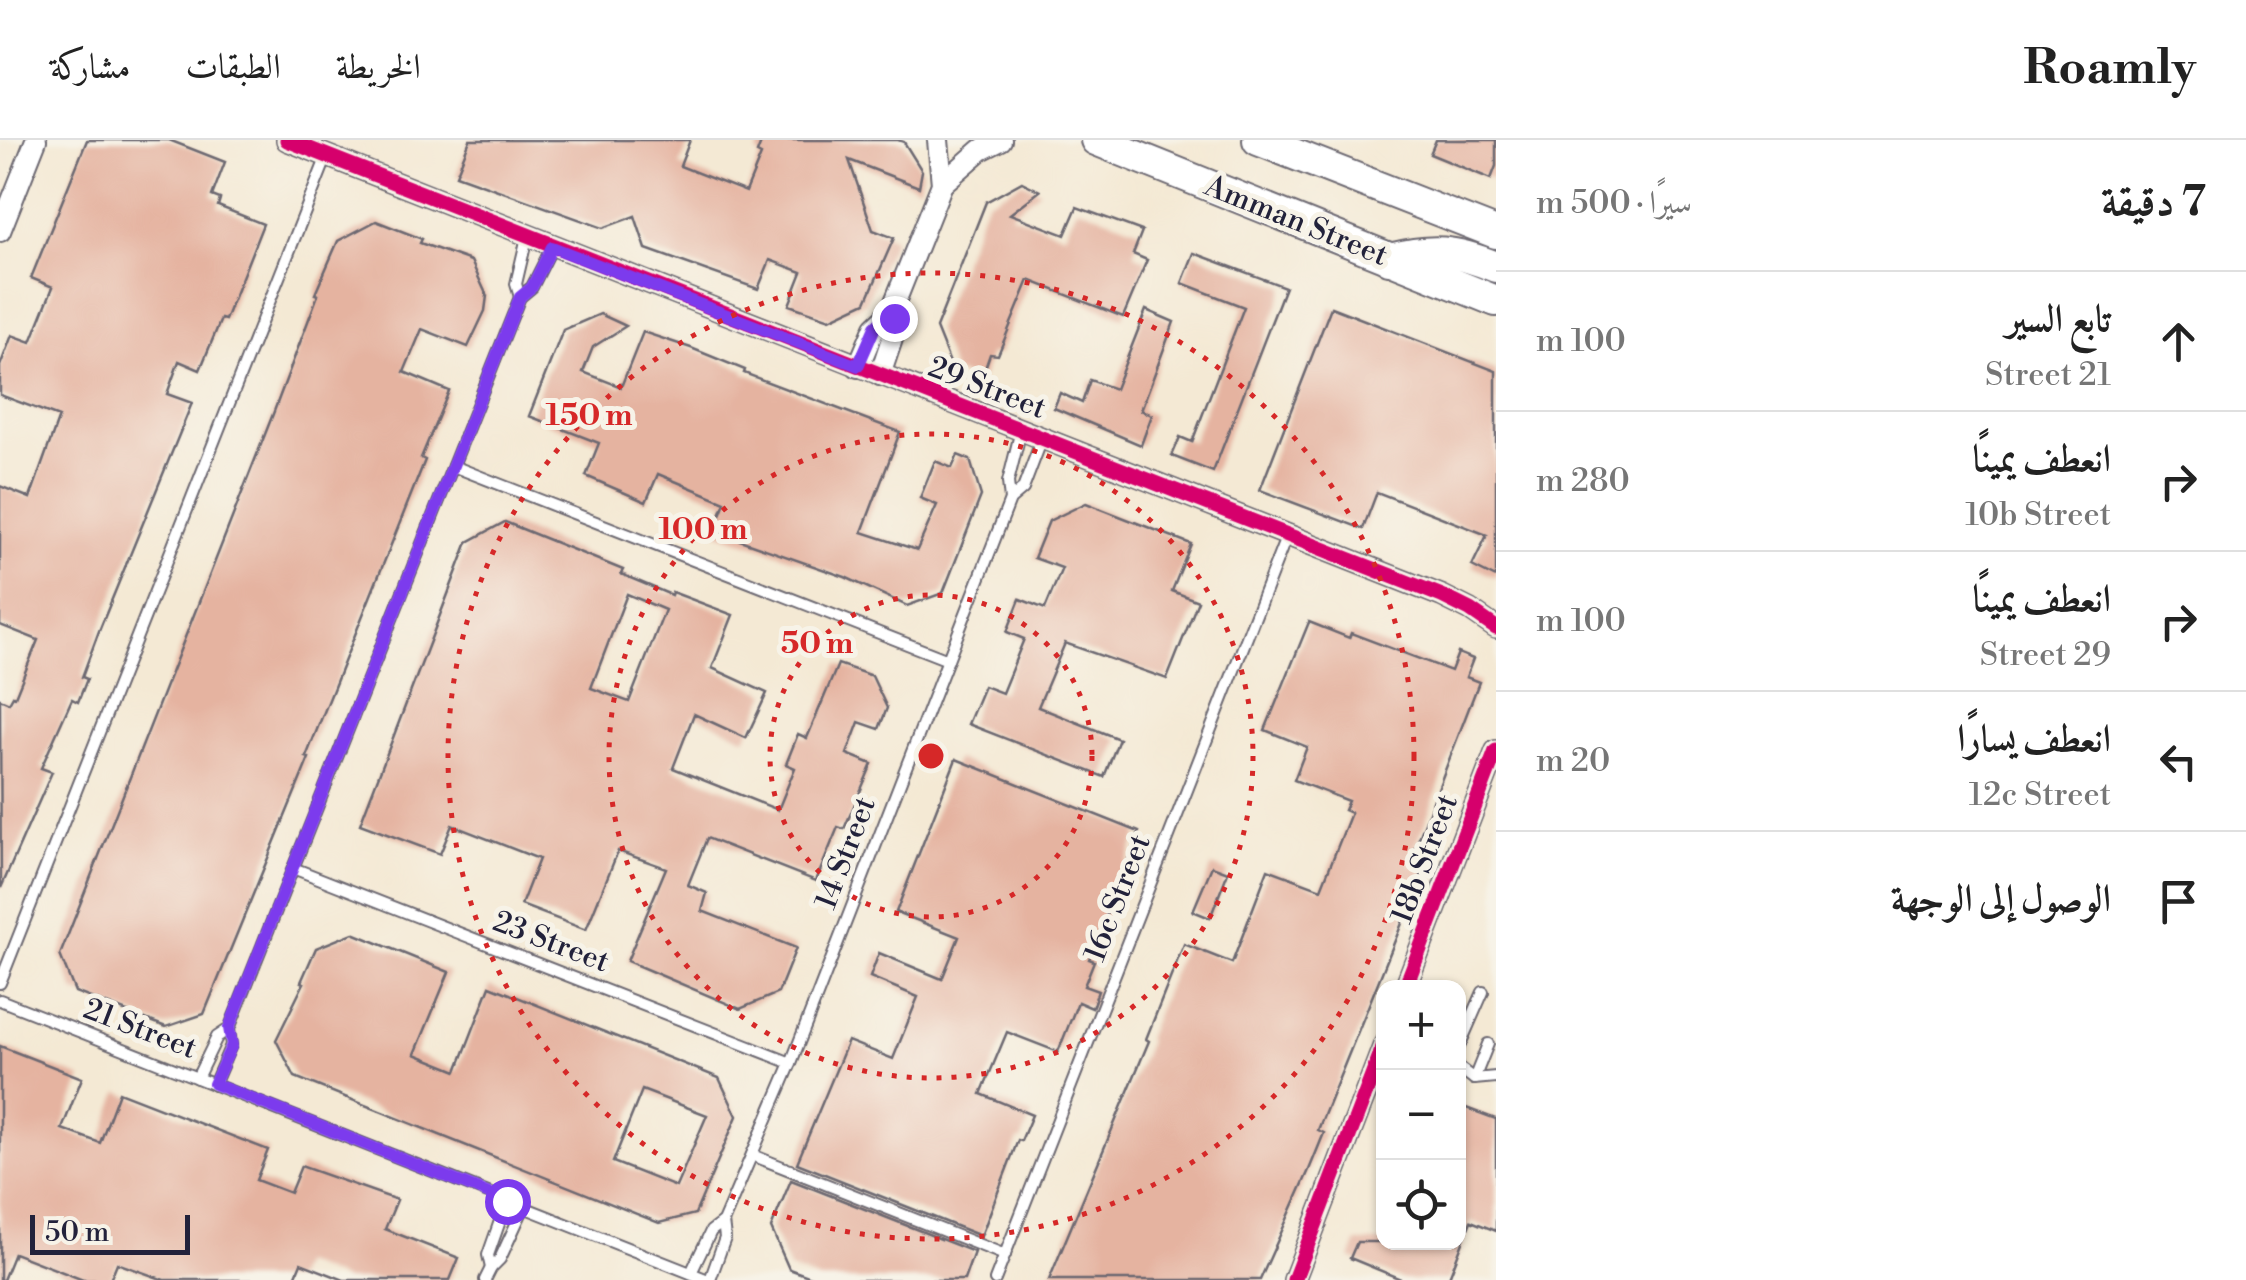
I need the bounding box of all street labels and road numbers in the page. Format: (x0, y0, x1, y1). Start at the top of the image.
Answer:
street label: Amman Street (1198, 167, 1393, 275)
street label: 29 Street (923, 348, 1052, 428)
street label: 18b Street (1383, 789, 1467, 929)
street label: 14 Street (807, 791, 885, 915)
street label: 16c Street (1076, 829, 1160, 967)
street label: 23 Street (488, 903, 615, 982)
street label: 21 Street (78, 990, 202, 1068)

